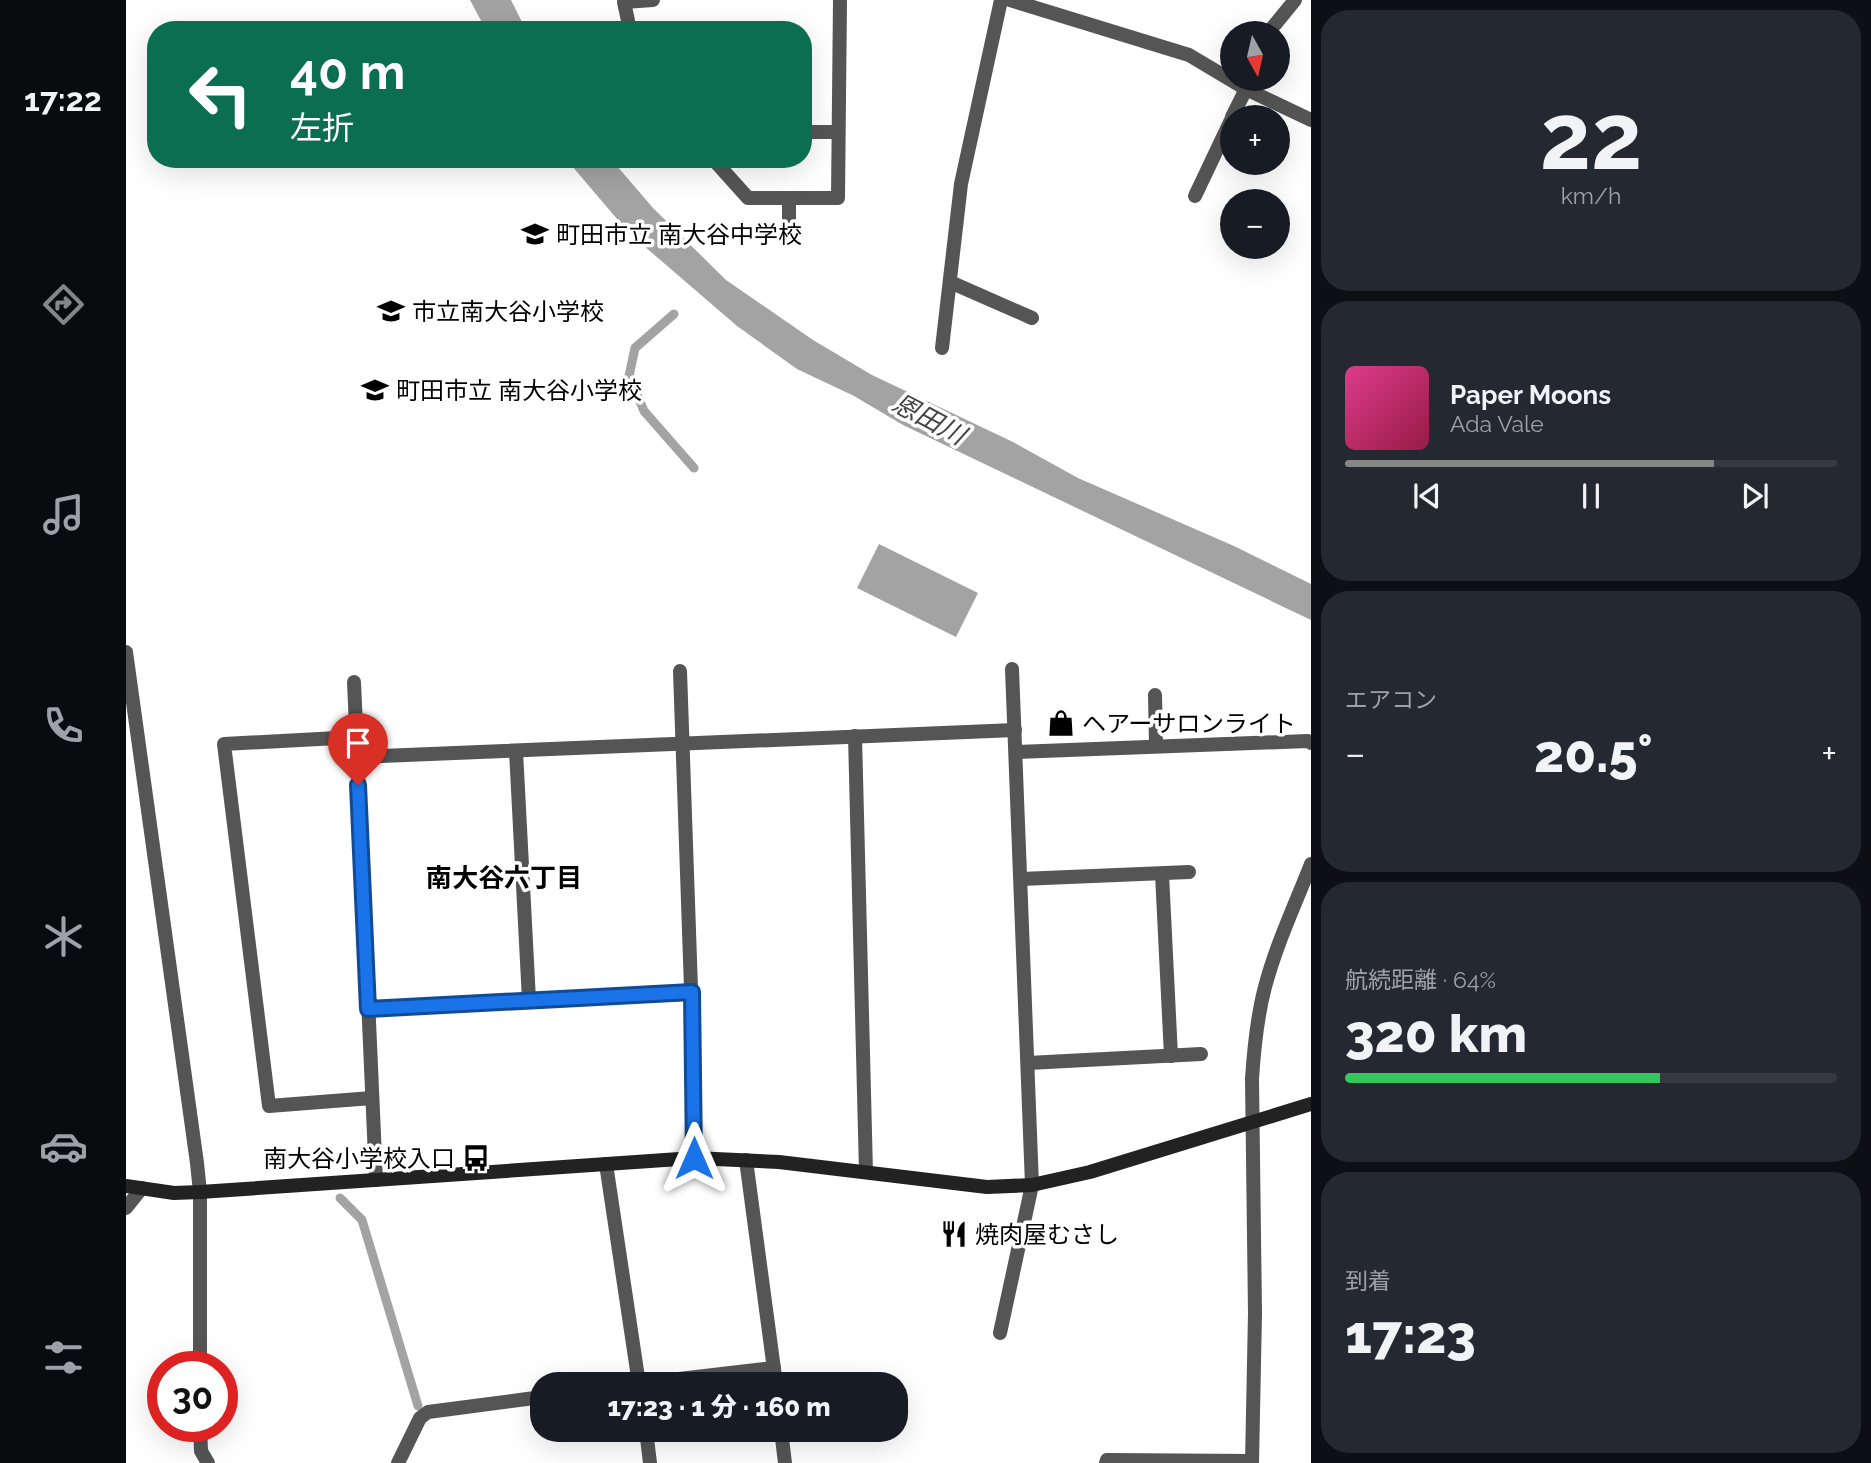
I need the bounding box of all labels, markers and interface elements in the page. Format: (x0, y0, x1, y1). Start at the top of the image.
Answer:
north arrow (1220, 21, 1290, 91)
map controls (1220, 21, 1290, 259)
text: 40 m (290, 43, 405, 100)
icon: left (175, 49, 266, 140)
text: 17:22 (24, 81, 102, 118)
text: 22 (1540, 83, 1642, 190)
button: + (1220, 105, 1290, 175)
text: 左折 (290, 109, 354, 146)
text: km/h (1561, 182, 1621, 209)
button: − (1220, 189, 1290, 259)
school or university icon: 町田市立 南大谷中学校 (520, 219, 550, 249)
place label: 町田市立 南大谷中学校 (556, 220, 802, 249)
icon: directions (39, 280, 88, 329)
school or university icon: 市立南大谷小学校 (376, 296, 406, 326)
place label: 市立南大谷小学校 (412, 297, 604, 326)
school or university icon: 町田市立 南大谷小学校 (360, 375, 390, 405)
place label: 町田市立 南大谷小学校 (396, 376, 642, 405)
text: Paper Moons (1450, 380, 1611, 410)
water label: 恩田川 (888, 387, 973, 452)
text: Ada Vale (1450, 410, 1544, 437)
icon: previous (1408, 477, 1446, 515)
icon: pause (1572, 477, 1610, 515)
icon: next (1736, 477, 1774, 515)
icon: music (39, 490, 88, 539)
text: エアコン (1345, 686, 1437, 713)
icon: phone (39, 701, 88, 750)
shop icon: ヘアーサロンライト (1046, 708, 1076, 738)
place label: ヘアーサロンライト (1082, 709, 1296, 738)
pin (328, 713, 388, 785)
text: 20.5° (1534, 723, 1653, 784)
icon: arrive (339, 724, 377, 762)
text: − (1345, 731, 1365, 776)
text: + (1821, 731, 1837, 776)
district label: 南大谷六丁目 (426, 863, 582, 893)
icon: climate (39, 912, 88, 961)
text: 航続距離 · 64% (1345, 966, 1496, 993)
text: 320 km (1345, 1003, 1527, 1064)
position arrow (657, 1121, 731, 1195)
icon: car (39, 1122, 88, 1171)
bus stop icon: 南大谷小学校入口 (461, 1143, 491, 1173)
place label: 南大谷小学校入口 (263, 1144, 455, 1173)
restaurant icon: 焼肉屋むさし (939, 1219, 969, 1249)
place label: 焼肉屋むさし (975, 1220, 1119, 1249)
text: 到着 (1345, 1267, 1391, 1294)
text: 17:23 (1345, 1304, 1476, 1365)
icon: filters (39, 1333, 88, 1382)
speed limit sign: 30 (147, 1351, 238, 1442)
text: 17:23 · 1 分 · 160 m (607, 1392, 831, 1422)

